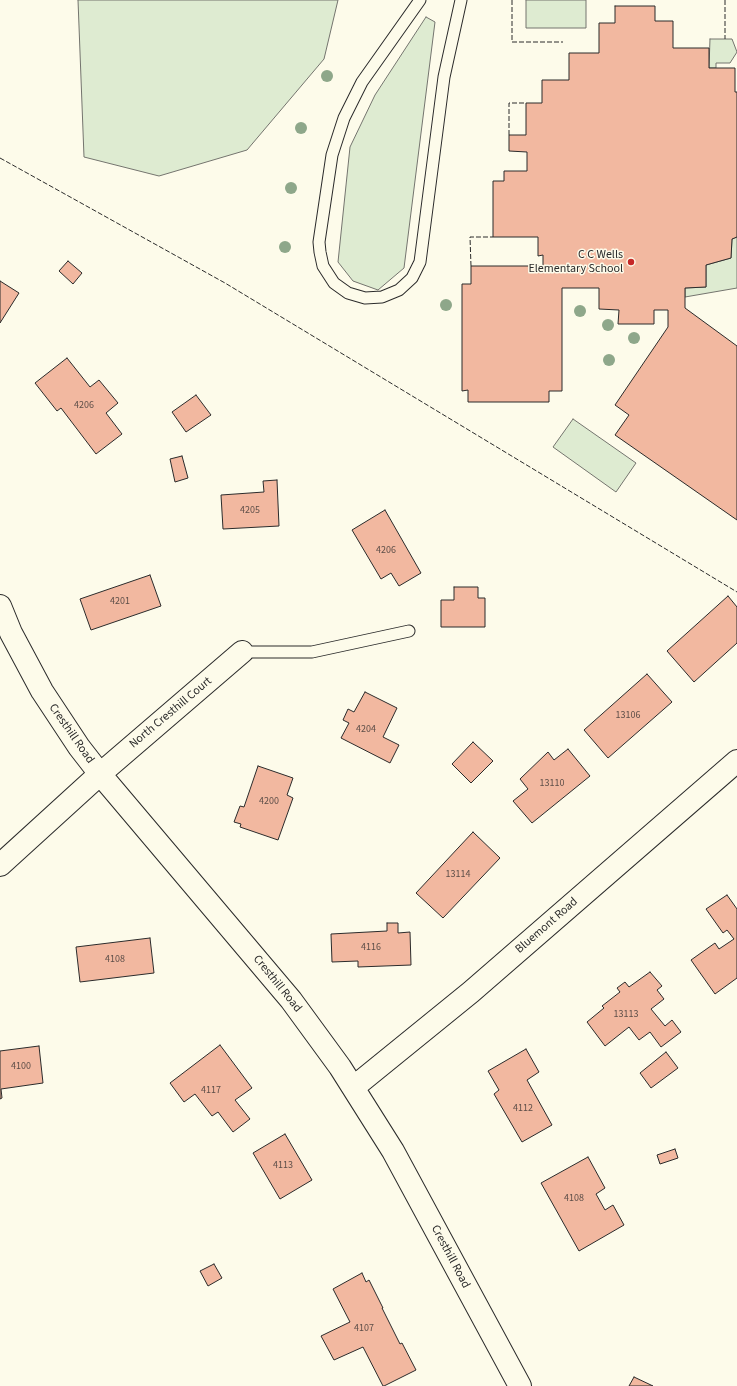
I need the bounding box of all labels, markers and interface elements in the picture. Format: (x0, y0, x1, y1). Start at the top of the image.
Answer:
place label: C C Wells Elementary School (528, 248, 623, 276)
marker: C C Wells Elementary School (626, 257, 636, 267)
house number: 4206 (74, 400, 94, 412)
house number: 4205 (240, 505, 260, 517)
house number: 4206 (376, 545, 396, 557)
house number: 4201 (110, 596, 130, 608)
street label: North Cresthill Court (127, 674, 215, 752)
street label: Cresthill Road (45, 701, 97, 767)
house number: 13106 (616, 710, 640, 722)
house number: 4204 (356, 724, 376, 736)
house number: 13110 (540, 778, 564, 790)
house number: 4200 (259, 796, 279, 808)
house number: 13114 (446, 869, 470, 881)
street label: Bluemont Road (513, 895, 581, 957)
house number: 4116 (361, 942, 381, 954)
street label: Cresthill Road (250, 952, 304, 1016)
house number: 4108 (105, 954, 125, 966)
house number: 13113 (614, 1009, 638, 1021)
house number: 4100 (11, 1061, 31, 1073)
house number: 4117 (201, 1085, 221, 1097)
house number: 4112 (513, 1103, 533, 1115)
house number: 4113 (273, 1160, 293, 1172)
house number: 4108 (564, 1193, 584, 1205)
street label: Cresthill Road (427, 1223, 473, 1291)
house number: 4107 (354, 1323, 374, 1335)

